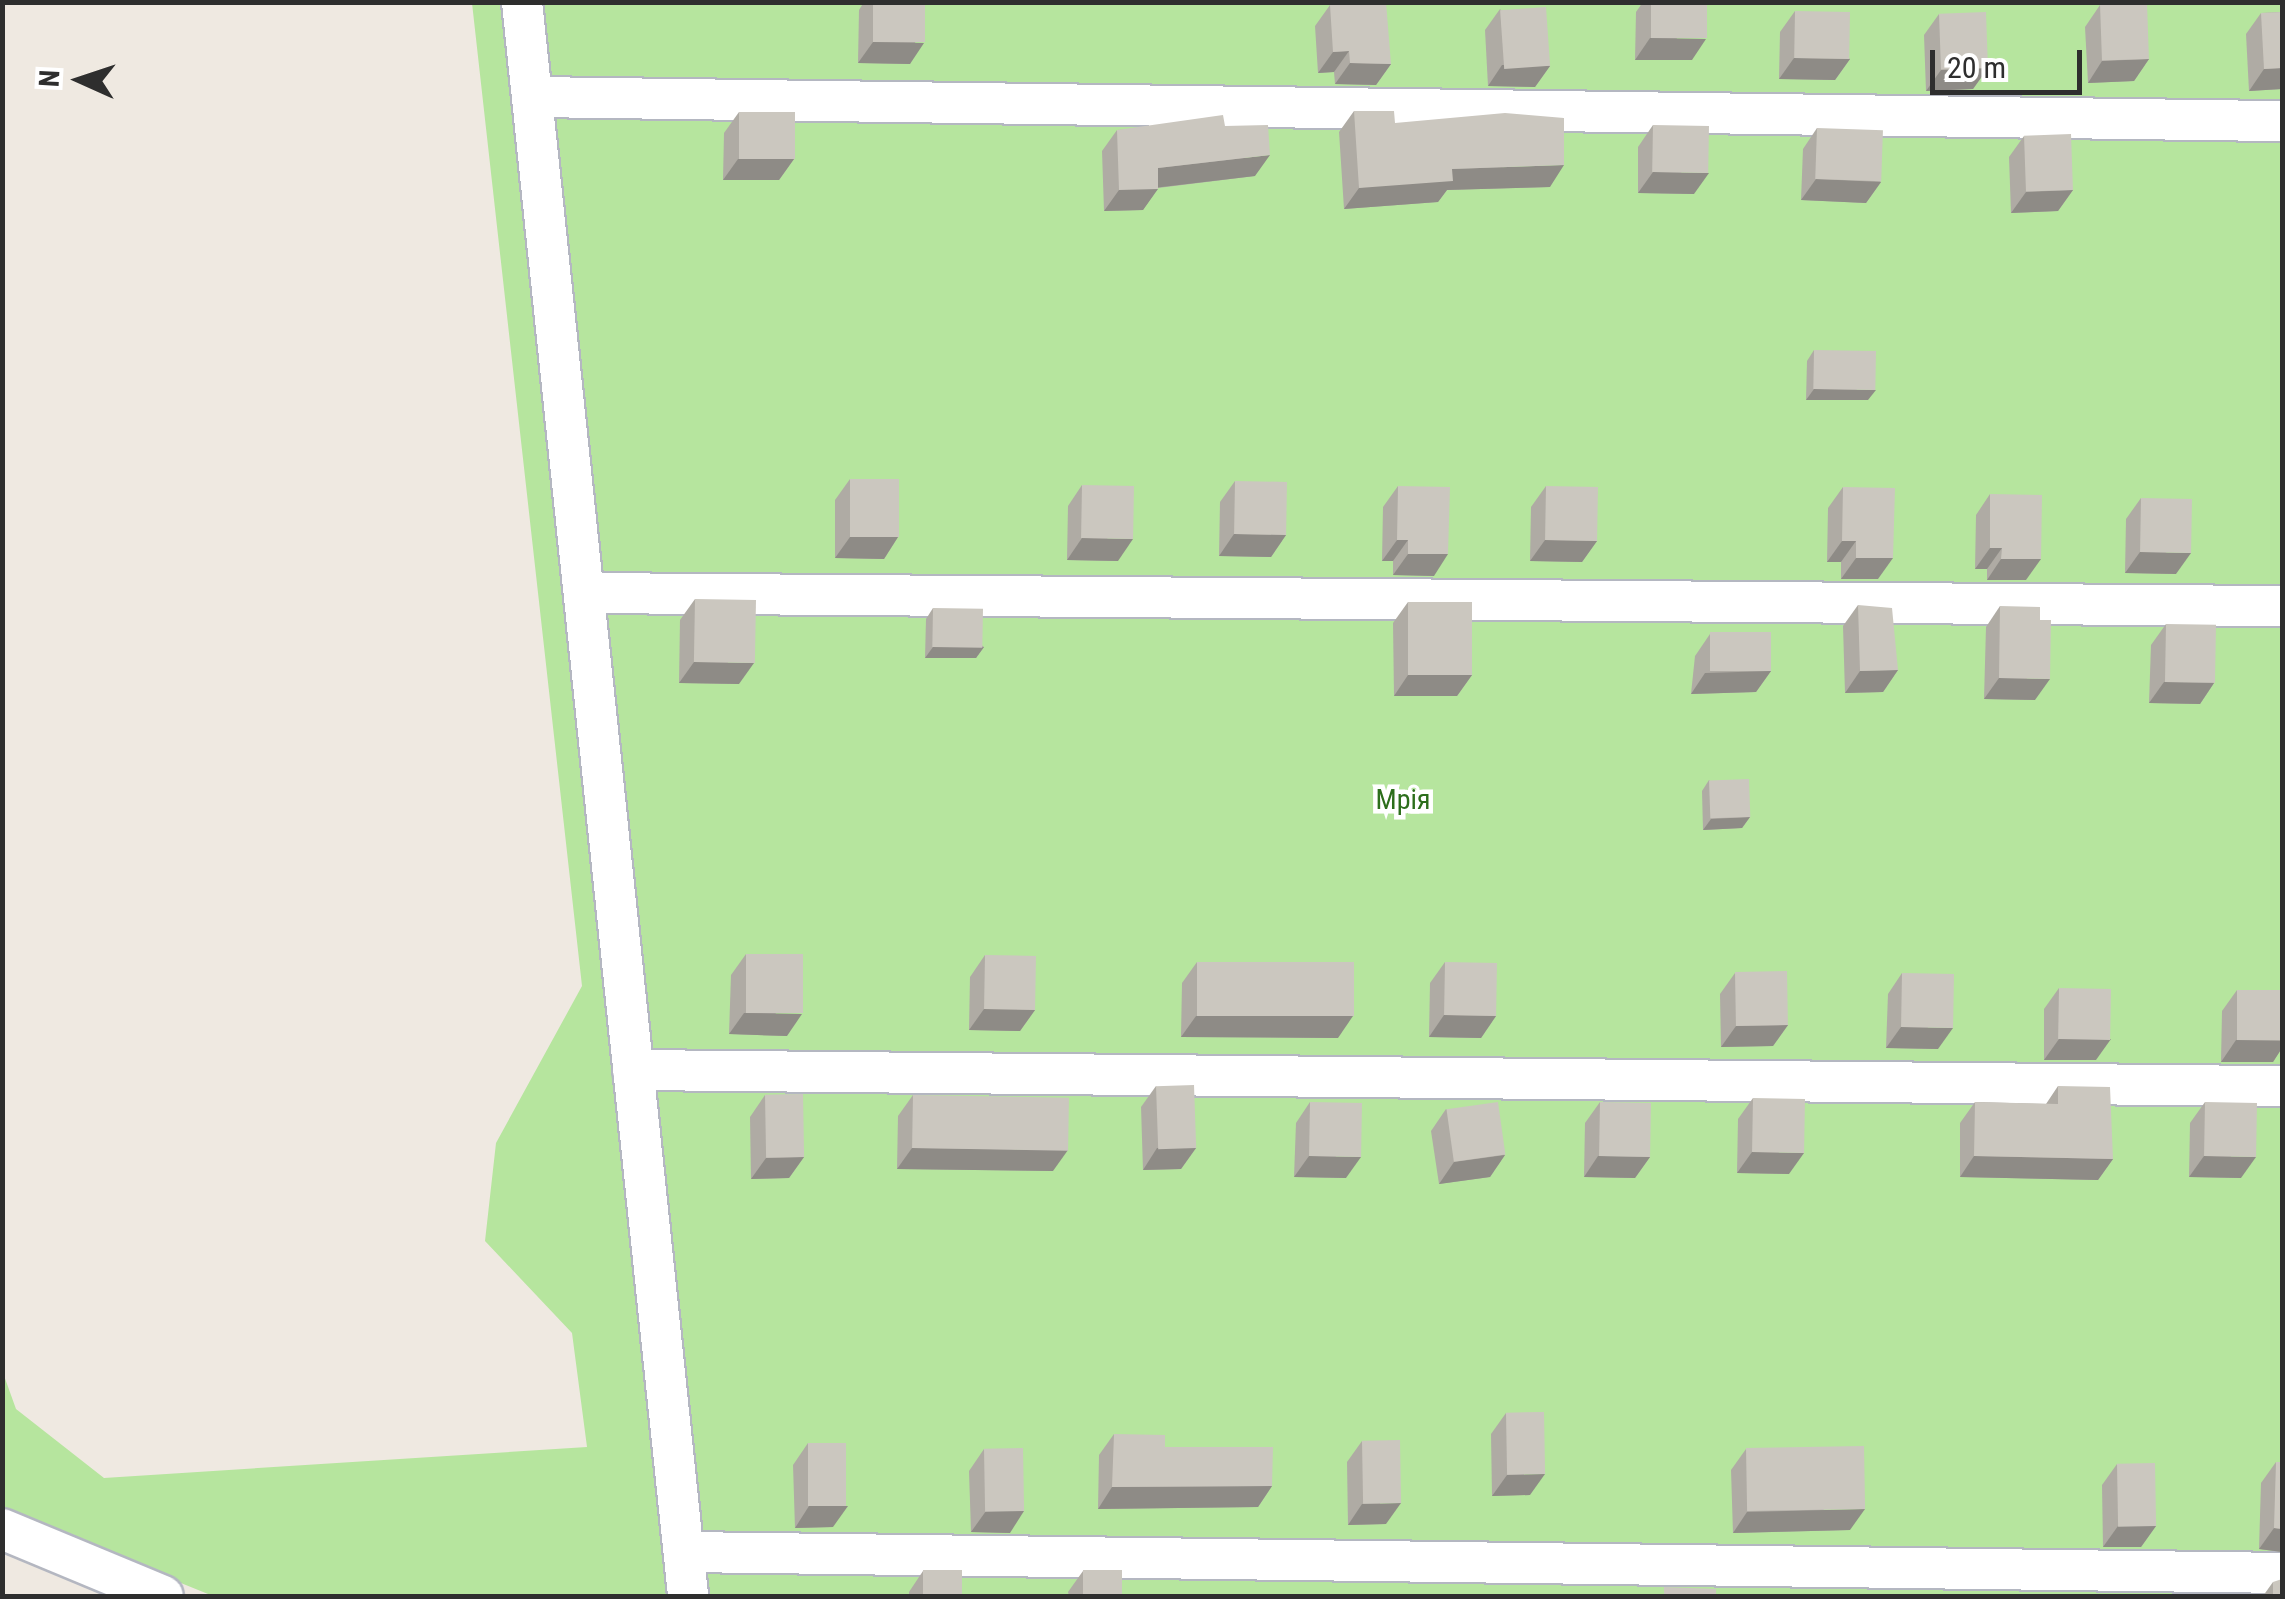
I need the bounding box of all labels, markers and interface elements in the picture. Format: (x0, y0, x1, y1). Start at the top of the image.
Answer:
north arrow (30, 30, 130, 130)
scale bar (1935, 30, 2088, 92)
text: 20 m (1947, 50, 2006, 85)
text: N (33, 69, 66, 88)
park label: Мрія (1376, 783, 1430, 817)

